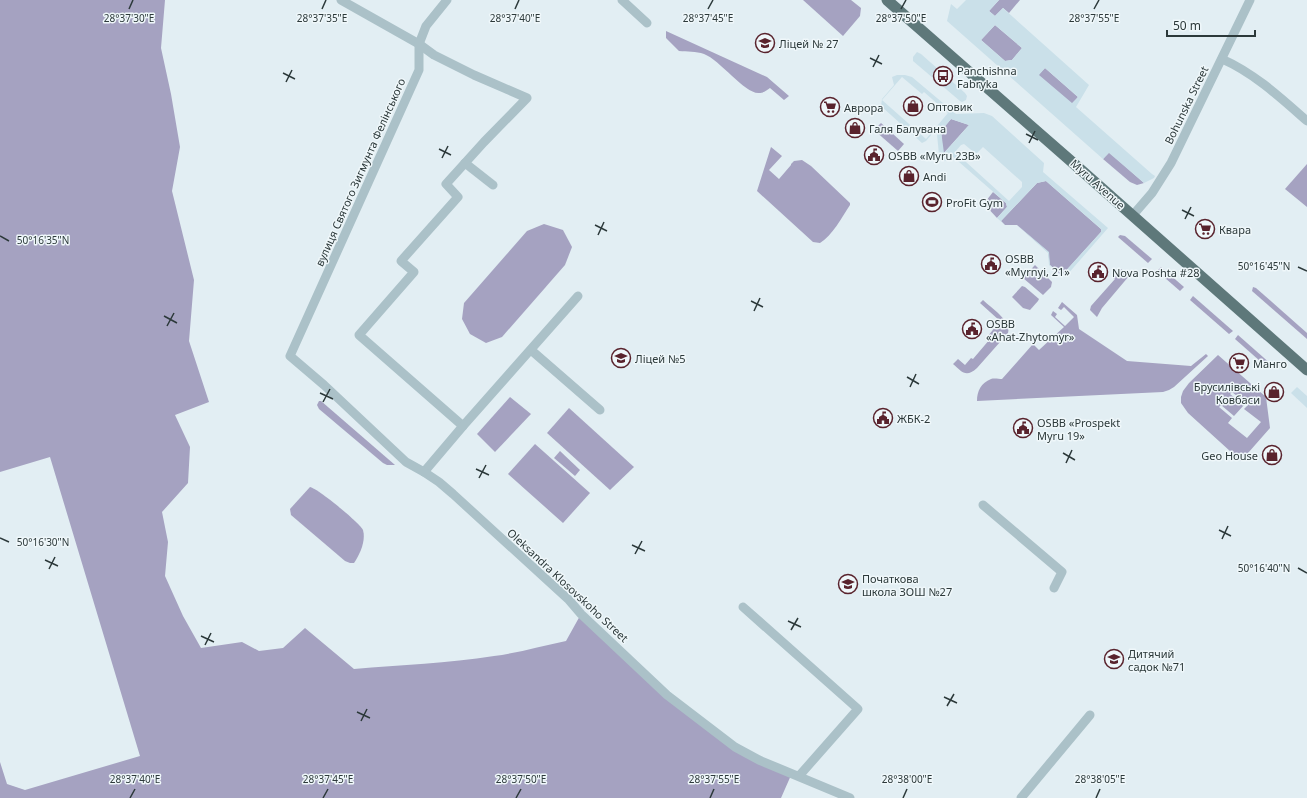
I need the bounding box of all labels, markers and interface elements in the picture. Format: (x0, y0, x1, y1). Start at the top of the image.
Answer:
text: 28°37'30"E (104, 11, 154, 25)
text: 28°37'35"E (297, 11, 347, 25)
text: 28°37'40"E (490, 11, 540, 25)
text: 28°37'45"E (683, 11, 733, 25)
text: 28°37'50"E (876, 11, 926, 25)
text: 28°37'55"E (1069, 11, 1119, 25)
scale bar (1167, 12, 1255, 38)
text: 50 m (1173, 17, 1201, 34)
school or university icon: Ліцей № 27 (754, 32, 776, 54)
place label: Ліцей № 27 (779, 36, 839, 51)
place label: Panchishna Fabryka (957, 63, 1017, 91)
street label: Bohunska Street (1161, 63, 1211, 147)
bus stop icon: Panchishna Fabryka (932, 65, 954, 87)
street label: вулиця Святого Зигмунта Фелінського (312, 76, 408, 268)
shop icon: Оптовик (902, 95, 924, 117)
supermarket icon: Аврора (819, 96, 841, 118)
place label: Оптовик (927, 99, 973, 114)
place label: Аврора (844, 100, 883, 115)
shop icon: Галя Балувана (844, 117, 866, 139)
place label: Галя Балувана (869, 121, 946, 136)
public building icon: OSBB «Myru 23B» (863, 144, 885, 166)
place label: OSBB «Myru 23B» (888, 148, 981, 163)
street label: Myru Avenue (1068, 156, 1128, 212)
shop icon: Andi (898, 165, 920, 187)
place label: Andi (923, 169, 946, 184)
sports icon: ProFit Gym (921, 191, 943, 213)
place label: ProFit Gym (946, 195, 1003, 210)
supermarket icon: Квара (1194, 218, 1216, 240)
place label: Квара (1219, 222, 1251, 237)
text: 50°16'35"N (17, 233, 69, 247)
place label: OSBB «Myrnyi, 21» (1005, 251, 1070, 279)
public building icon: OSBB «Myrnyi, 21» (980, 253, 1002, 275)
text: 50°16'45"N (1238, 259, 1290, 273)
public building icon: Nova Poshta #28 (1087, 261, 1109, 283)
place label: Nova Poshta #28 (1112, 265, 1199, 280)
place label: OSBB «Ahat-Zhytomyr» (986, 316, 1075, 344)
public building icon: OSBB «Ahat-Zhytomyr» (961, 318, 983, 340)
school or university icon: Ліцей №5 (610, 347, 632, 369)
place label: Ліцей №5 (635, 351, 686, 366)
supermarket icon: Манго (1228, 352, 1250, 374)
place label: Манго (1253, 356, 1287, 371)
place label: Брусилівські Ковбаси (1194, 379, 1260, 407)
shop icon: Брусилівські Ковбаси (1263, 381, 1285, 403)
public building icon: ЖБК-2 (872, 407, 894, 429)
place label: ЖБК-2 (897, 411, 930, 426)
place label: OSBB «Prospekt Myru 19» (1037, 415, 1120, 443)
public building icon: OSBB «Prospekt Myru 19» (1012, 417, 1034, 439)
shop icon: Geo House (1261, 444, 1283, 466)
place label: Geo House (1201, 448, 1258, 463)
street label: Oleksandra Klosovskoho Street (504, 525, 632, 645)
text: 50°16'30"N (17, 535, 69, 549)
text: 50°16'40"N (1238, 561, 1290, 575)
place label: Початкова школа ЗОШ №27 (862, 571, 952, 599)
school or university icon: Початкова школа ЗОШ №27 (837, 573, 859, 595)
place label: Дитячий садок №71 (1128, 646, 1185, 674)
school or university icon: Дитячий садок №71 (1103, 648, 1125, 670)
text: 28°37'40"E (110, 772, 160, 786)
text: 28°37'45"E (303, 772, 353, 786)
text: 28°37'50"E (496, 772, 546, 786)
text: 28°37'55"E (689, 772, 739, 786)
text: 28°38'00"E (882, 772, 932, 786)
text: 28°38'05"E (1075, 772, 1125, 786)

